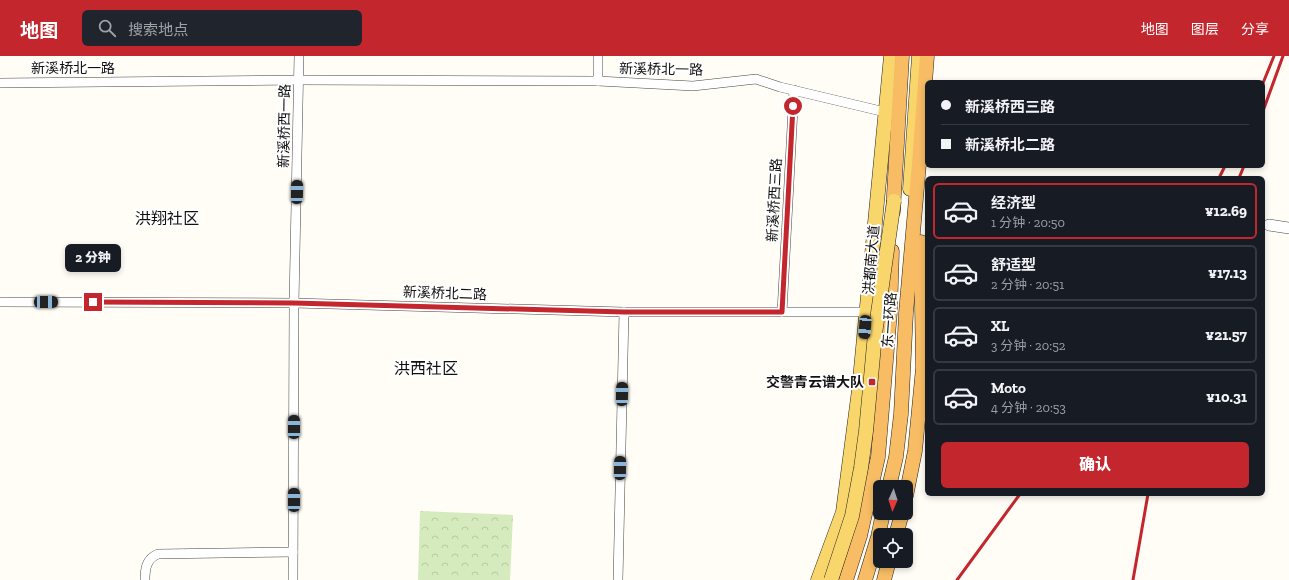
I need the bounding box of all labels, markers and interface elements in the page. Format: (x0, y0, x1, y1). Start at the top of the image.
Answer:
search box (82, 10, 362, 46)
icon: search (96, 17, 118, 39)
text: 地图 (20, 19, 58, 42)
text: 搜索地点 (128, 21, 188, 39)
text: 地图 (1141, 21, 1169, 38)
text: 图层 (1191, 21, 1219, 38)
text: 分享 (1241, 21, 1269, 38)
street label: 新溪桥北一路 (31, 60, 115, 77)
street label: 新溪桥北一路 (619, 60, 703, 79)
street label: 新溪桥西一路 (275, 84, 294, 168)
route start (784, 97, 802, 115)
text: 新溪桥西三路 (965, 98, 1055, 116)
text: 新溪桥北二路 (965, 136, 1055, 154)
street label: 新溪桥西三路 (764, 158, 785, 242)
car (291, 180, 303, 204)
icon: car (943, 193, 979, 229)
text: 经济型 (991, 194, 1036, 212)
text: ¥12.69 (1205, 202, 1247, 220)
district label: 洪翔社区 (135, 209, 199, 228)
text: 1 分钟 · 20:50 (991, 215, 1065, 230)
street label: 洪都南大道 (860, 224, 883, 296)
callout: 2 分钟 (65, 244, 121, 272)
text: 2 分钟 (75, 250, 111, 265)
icon: car (943, 255, 979, 291)
text: 舒适型 (991, 256, 1036, 274)
text: ¥17.13 (1208, 264, 1247, 282)
text: 2 分钟 · 20:51 (991, 277, 1064, 292)
street label: 新溪桥北二路 (403, 284, 487, 303)
street label: 东一环路 (879, 292, 900, 349)
route end (84, 293, 102, 311)
car (34, 296, 58, 308)
car (858, 315, 872, 339)
icon: car (943, 317, 979, 353)
text: XL (991, 317, 1009, 335)
text: ¥21.57 (1205, 326, 1247, 344)
text: 3 分钟 · 20:52 (991, 338, 1066, 353)
district label: 洪西社区 (394, 359, 458, 378)
place label: 交警青云谱大队 (766, 374, 864, 391)
marker: 交警青云谱大队 (867, 377, 877, 387)
icon: car (943, 379, 979, 415)
text: Moto (991, 379, 1026, 397)
car (616, 382, 628, 406)
text: ¥10.31 (1206, 388, 1247, 406)
text: 4 分钟 · 20:53 (991, 400, 1066, 415)
car (288, 415, 300, 439)
button: 确认 (941, 442, 1249, 488)
car (614, 456, 626, 480)
north arrow (873, 480, 913, 520)
map controls (873, 480, 913, 568)
car (288, 488, 300, 512)
button: locate (873, 528, 913, 568)

